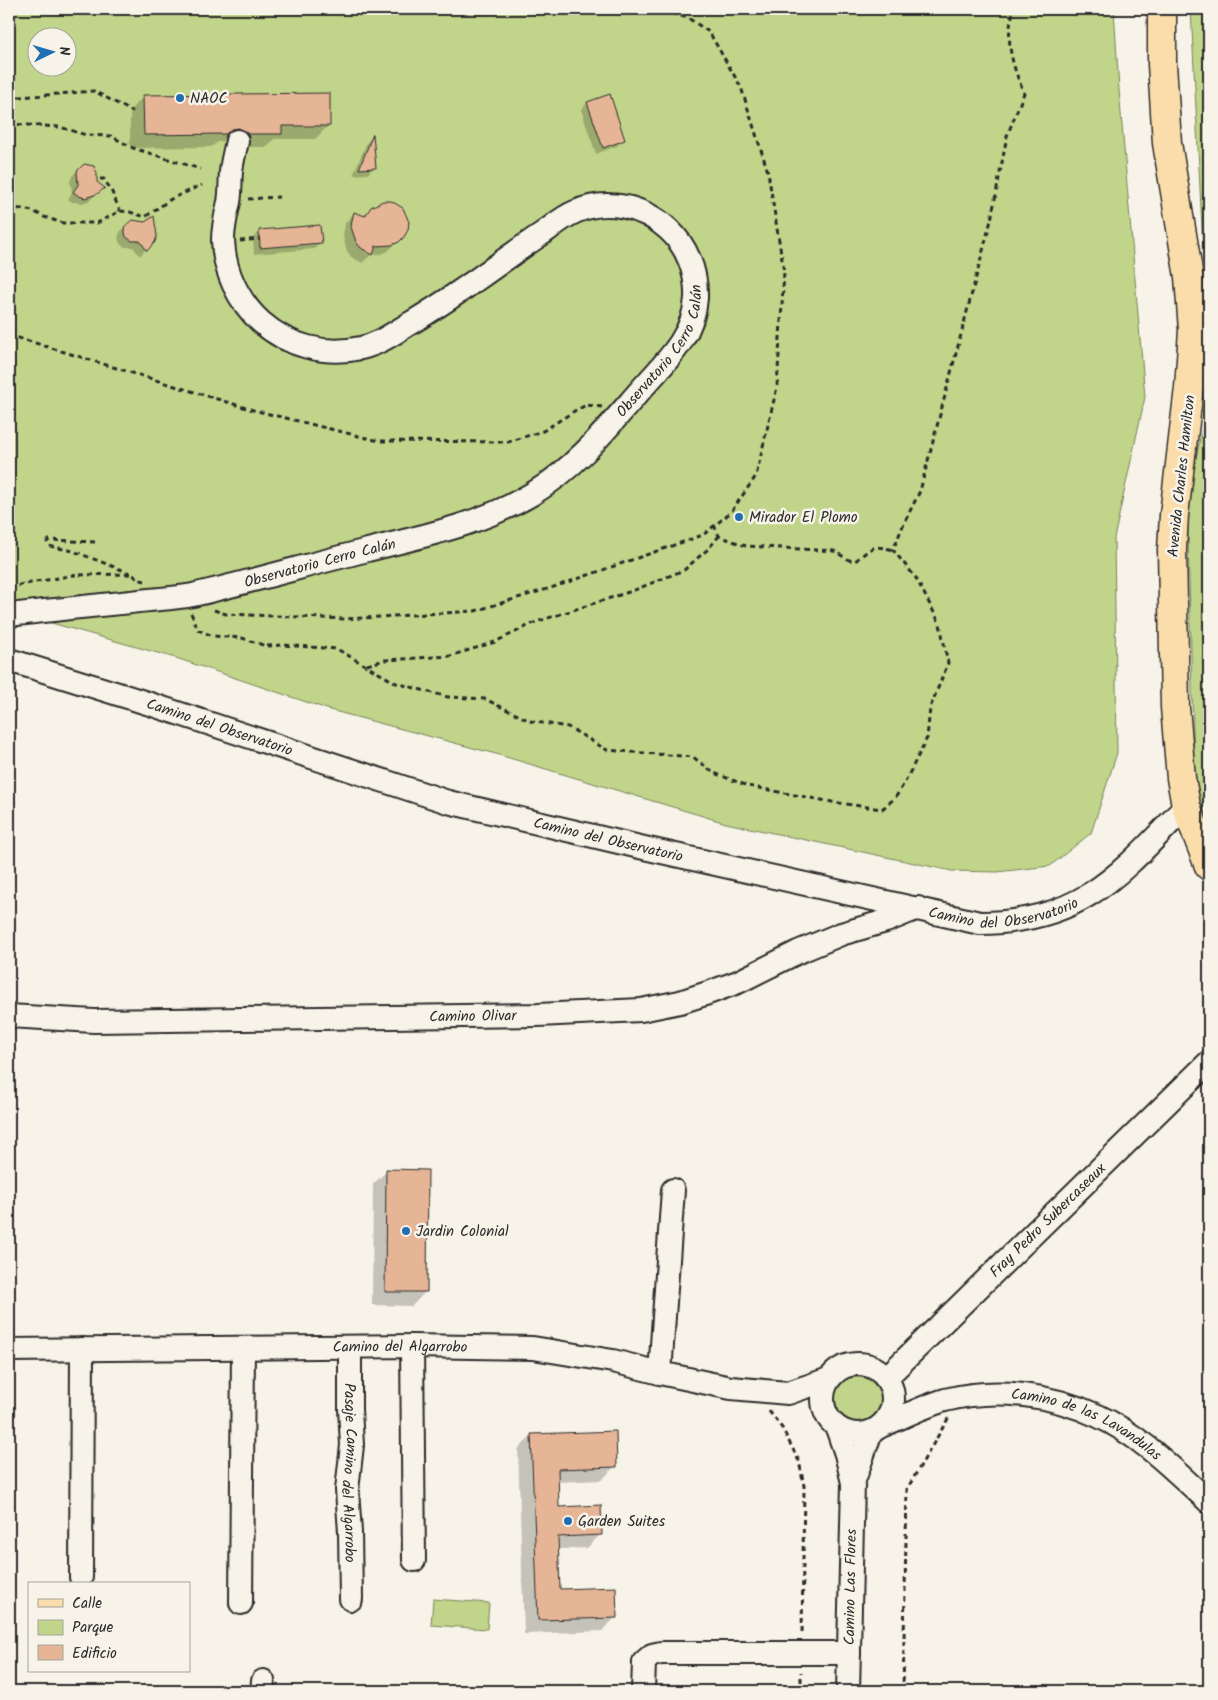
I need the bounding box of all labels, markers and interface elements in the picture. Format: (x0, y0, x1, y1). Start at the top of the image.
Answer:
north arrow (28, 28, 78, 78)
text: N (53, 46, 75, 56)
place label: NAOC (190, 87, 227, 111)
marker: NAOC (174, 92, 186, 104)
street label: Observatorio Cerro Calán (611, 284, 709, 423)
street label: Avenida Charles Hamilton (1162, 394, 1202, 558)
place label: Mirador El Plomo (749, 506, 858, 530)
marker: Mirador El Plomo (733, 511, 745, 523)
street label: Observatorio Cerro Calán (242, 532, 398, 595)
street label: Camino del Observatorio (143, 693, 296, 763)
street label: Camino del Observatorio (531, 811, 685, 869)
street label: Camino del Observatorio (926, 891, 1083, 936)
street label: Camino Olivar (429, 1004, 518, 1029)
street label: Fray Pedro Subercaseaux (984, 1157, 1113, 1284)
place label: Jardin Colonial (416, 1220, 509, 1244)
marker: Jardin Colonial (400, 1225, 412, 1237)
street label: Camino del Algarrobo (332, 1335, 468, 1360)
street label: Pasaje Camino del Algarrobo (334, 1383, 363, 1563)
street label: Camino de las Lavandulas (1010, 1383, 1167, 1467)
place label: Garden Suites (578, 1510, 666, 1534)
marker: Garden Suites (562, 1515, 574, 1527)
street label: Camino Las Flores (838, 1528, 864, 1645)
legend (28, 1582, 190, 1672)
text: Calle (72, 1592, 102, 1616)
text: Parque (72, 1616, 113, 1640)
text: Edificio (72, 1642, 117, 1666)

